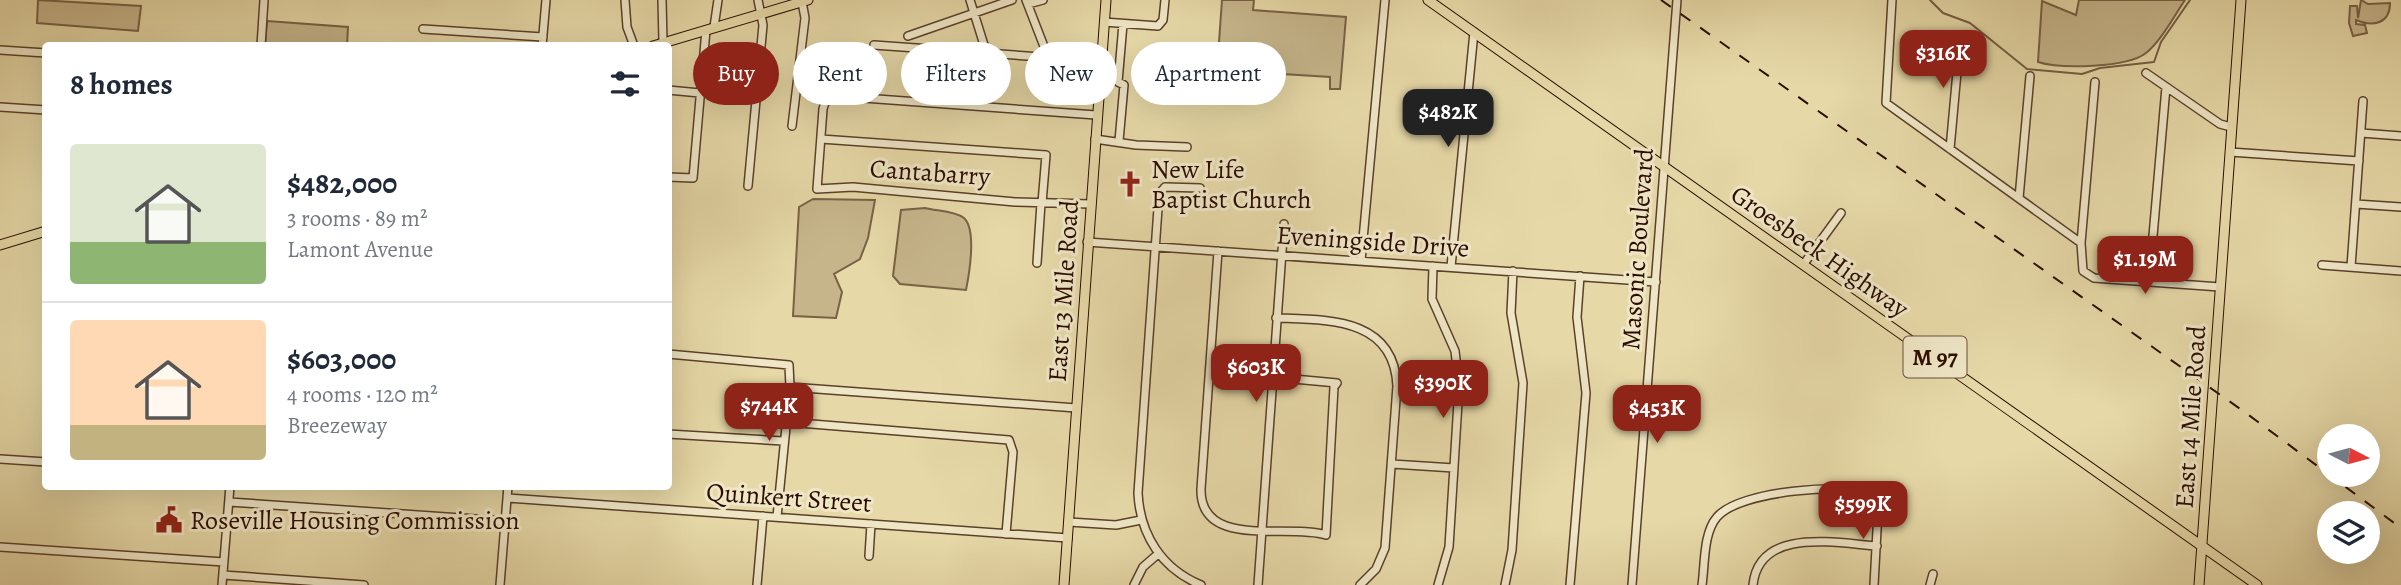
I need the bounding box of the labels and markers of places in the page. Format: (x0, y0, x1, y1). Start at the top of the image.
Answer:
pin: $316K (1894, 31, 1992, 90)
pin: $482K (1399, 90, 1497, 149)
place label: New Life Baptist Church (1151, 152, 1311, 217)
church icon: New Life Baptist Church (1115, 169, 1145, 199)
pin: $1.19M (2088, 236, 2202, 296)
pin: $603K (1207, 344, 1305, 404)
pin: $390K (1394, 360, 1492, 420)
pin: $744K (720, 384, 818, 443)
pin: $453K (1608, 386, 1706, 445)
pin: $599K (1814, 482, 1912, 541)
place label: Roseville Housing Commission (190, 503, 520, 538)
public building icon: Roseville Housing Commission (154, 505, 184, 535)

